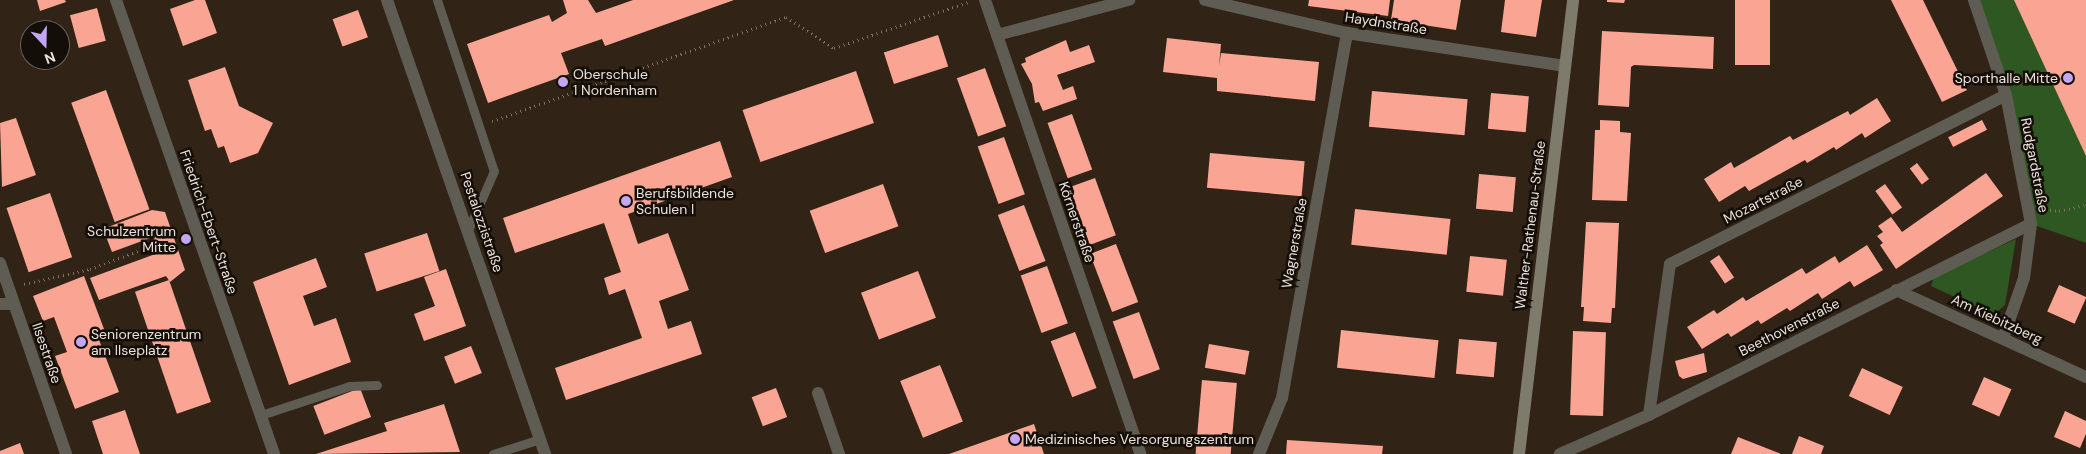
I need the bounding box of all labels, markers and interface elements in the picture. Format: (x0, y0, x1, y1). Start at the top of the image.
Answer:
street label: Haydnstraße (1344, 8, 1428, 38)
north arrow (20, 20, 70, 70)
text: N (42, 48, 58, 68)
place label: Oberschule 1 Nordenham (573, 66, 657, 98)
place label: Sporthalle Mitte (1955, 70, 2058, 86)
marker: Sporthalle Mitte (2062, 72, 2074, 84)
marker: Oberschule 1 Nordenham (557, 76, 569, 88)
street label: Rudgardstraße (2018, 116, 2052, 214)
street label: Walther-Rathenau-Straße (1511, 140, 1549, 310)
street label: Friedrich-Ebert-Straße (176, 148, 242, 296)
street label: Pestalozzistraße (457, 170, 507, 274)
street label: Mozartstraße (1721, 173, 1805, 227)
street label: Körnerstraße (1055, 179, 1099, 265)
place label: Berufsbildende Schulen I (636, 185, 734, 218)
marker: Berufsbildende Schulen I (620, 195, 632, 207)
street label: Wagnerstraße (1278, 196, 1310, 290)
place label: Schulzentrum Mitte (87, 223, 176, 256)
marker: Schulzentrum Mitte (180, 233, 192, 245)
street label: Am Kiebitzberg (1949, 291, 2045, 347)
street label: Beethovenstraße (1736, 294, 1842, 360)
street label: Ilsestraße (29, 320, 65, 386)
place label: Seniorenzentrum am Ilseplatz (91, 326, 201, 358)
marker: Seniorenzentrum am Ilseplatz (75, 336, 87, 348)
place label: Medizinisches Versorgungszentrum (1025, 431, 1254, 447)
marker: Medizinisches Versorgungszentrum (1009, 433, 1021, 445)

